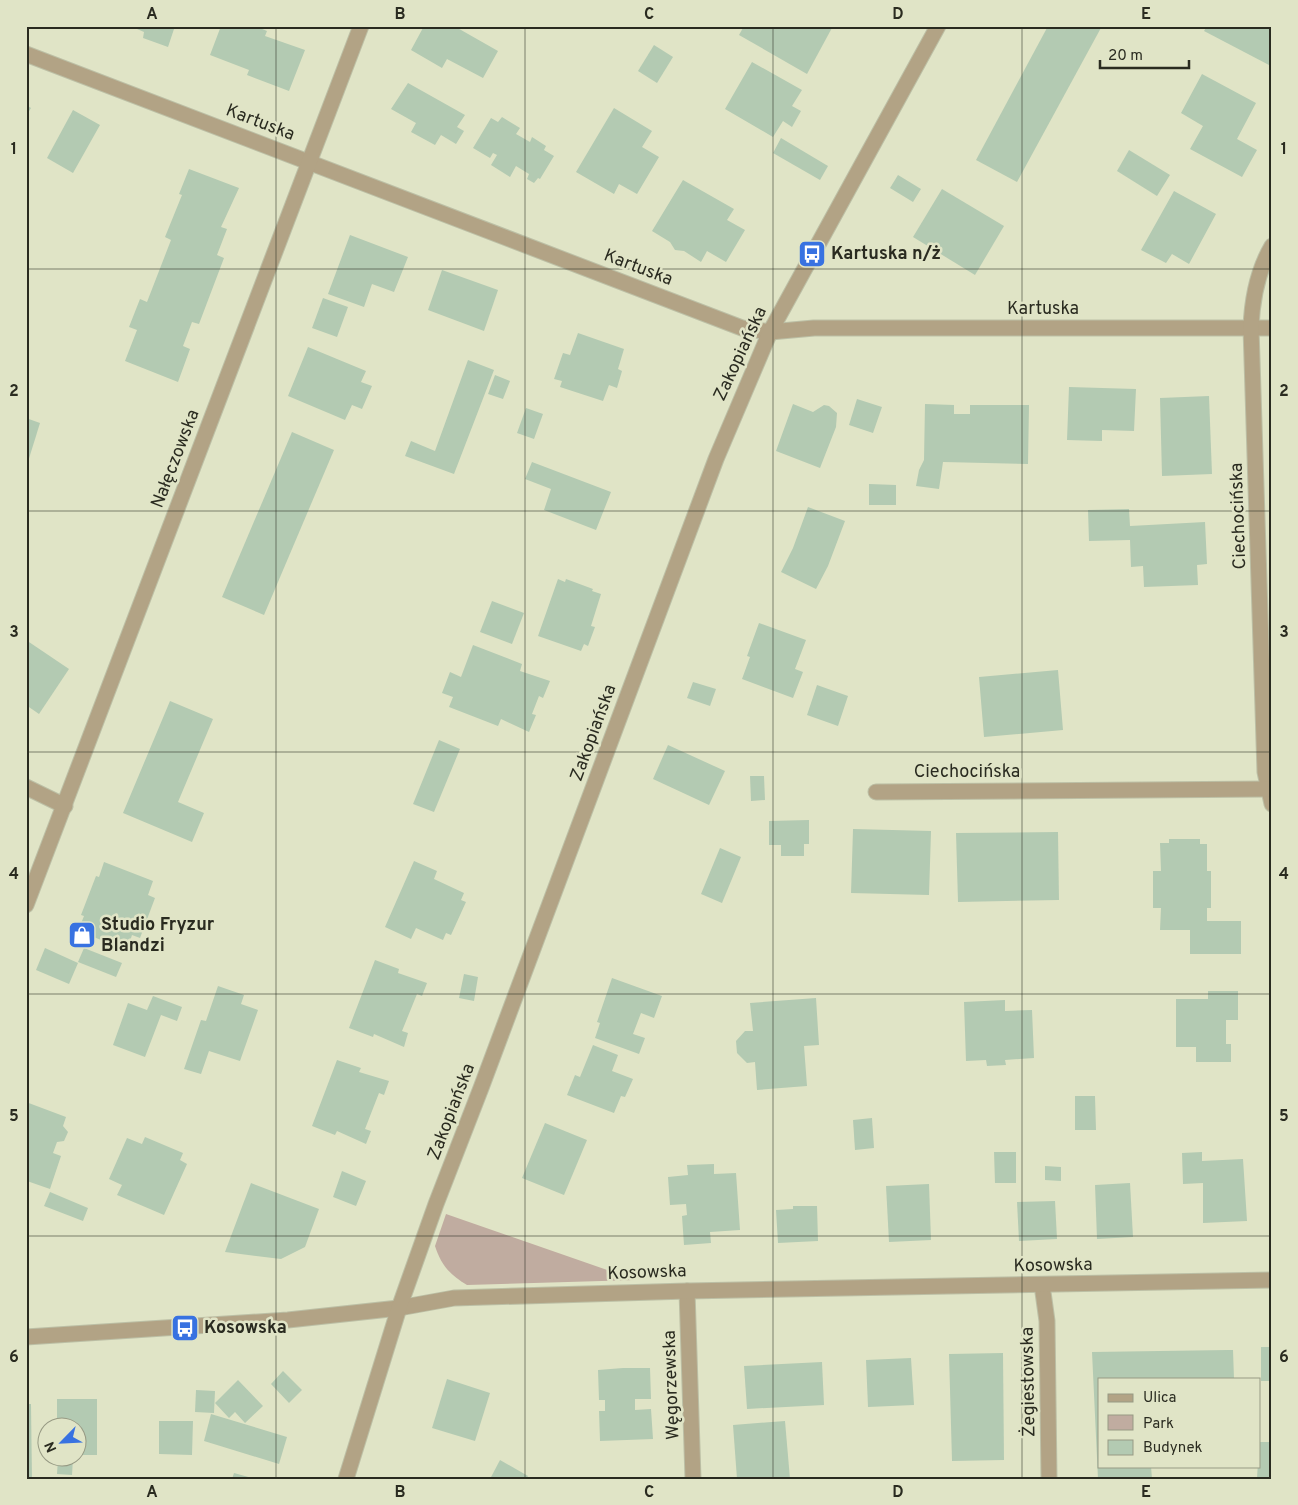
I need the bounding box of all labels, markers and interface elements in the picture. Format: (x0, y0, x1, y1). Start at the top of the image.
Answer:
text: A (146, 5, 158, 25)
text: B (394, 5, 406, 25)
text: C (644, 5, 654, 25)
text: D (892, 5, 904, 25)
text: E (1141, 5, 1151, 25)
scale bar (1100, 38, 1189, 70)
text: 20 m (1108, 47, 1143, 66)
street label: Kartuska (222, 99, 298, 147)
text: 1 (11, 140, 17, 160)
text: 1 (1281, 140, 1287, 160)
bus stop icon: Kartuska n/ż (797, 239, 827, 269)
place label: Kartuska n/ż (831, 243, 941, 266)
street label: Kartuska (600, 244, 676, 292)
street label: Kartuska (1007, 298, 1079, 321)
street label: Zakopiańska (709, 303, 773, 405)
text: 2 (9, 382, 19, 402)
text: 2 (1279, 382, 1289, 402)
street label: Nałęczowska (147, 406, 205, 512)
street label: Ciechocińska (1226, 462, 1252, 570)
text: 3 (9, 623, 19, 643)
text: 3 (1279, 623, 1289, 643)
street label: Zakopiańska (566, 681, 622, 785)
street label: Ciechocińska (914, 761, 1020, 784)
text: 4 (9, 865, 19, 885)
text: 4 (1279, 865, 1289, 885)
place label: Studio Fryzur Blandzi (101, 914, 215, 958)
shop icon: Studio Fryzur Blandzi (67, 920, 97, 950)
street label: Zakopiańska (423, 1060, 481, 1164)
text: 5 (9, 1107, 19, 1127)
text: 5 (1279, 1107, 1289, 1127)
street label: Kosowska (1013, 1254, 1093, 1278)
street label: Kosowska (607, 1260, 687, 1286)
bus stop icon: Kosowska (170, 1313, 200, 1343)
place label: Kosowska (204, 1317, 287, 1340)
street label: Żegiestowska (1015, 1327, 1041, 1437)
street label: Węgorzewska (659, 1330, 685, 1440)
text: 6 (9, 1348, 19, 1368)
text: 6 (1279, 1348, 1289, 1368)
legend (1098, 1378, 1260, 1468)
text: Ulica (1143, 1389, 1176, 1408)
text: Park (1143, 1415, 1174, 1434)
north arrow (38, 1418, 88, 1468)
text: N (42, 1439, 61, 1455)
text: Budynek (1143, 1439, 1202, 1458)
text: A (146, 1483, 158, 1503)
text: B (394, 1483, 406, 1503)
text: C (644, 1483, 654, 1503)
text: D (892, 1483, 904, 1503)
text: E (1141, 1483, 1151, 1503)

